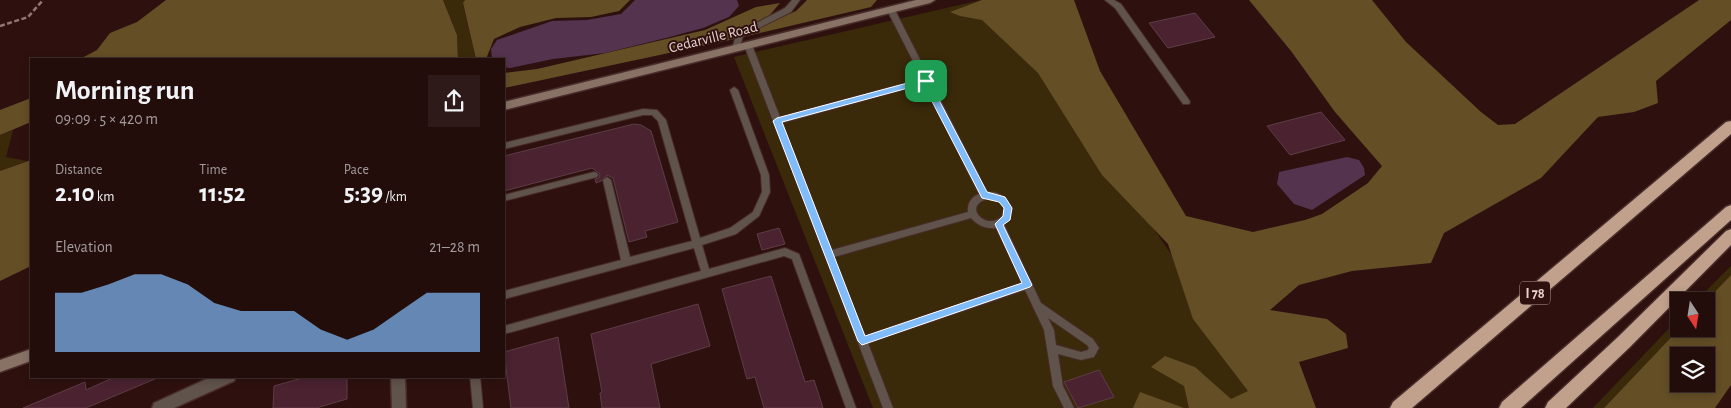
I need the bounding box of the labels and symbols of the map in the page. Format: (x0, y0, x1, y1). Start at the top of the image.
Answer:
street label: Cedarville Road (667, 19, 759, 56)
pin (905, 60, 947, 102)
road number: I 78 (1520, 282, 1550, 304)
north arrow (1670, 292, 1715, 338)

